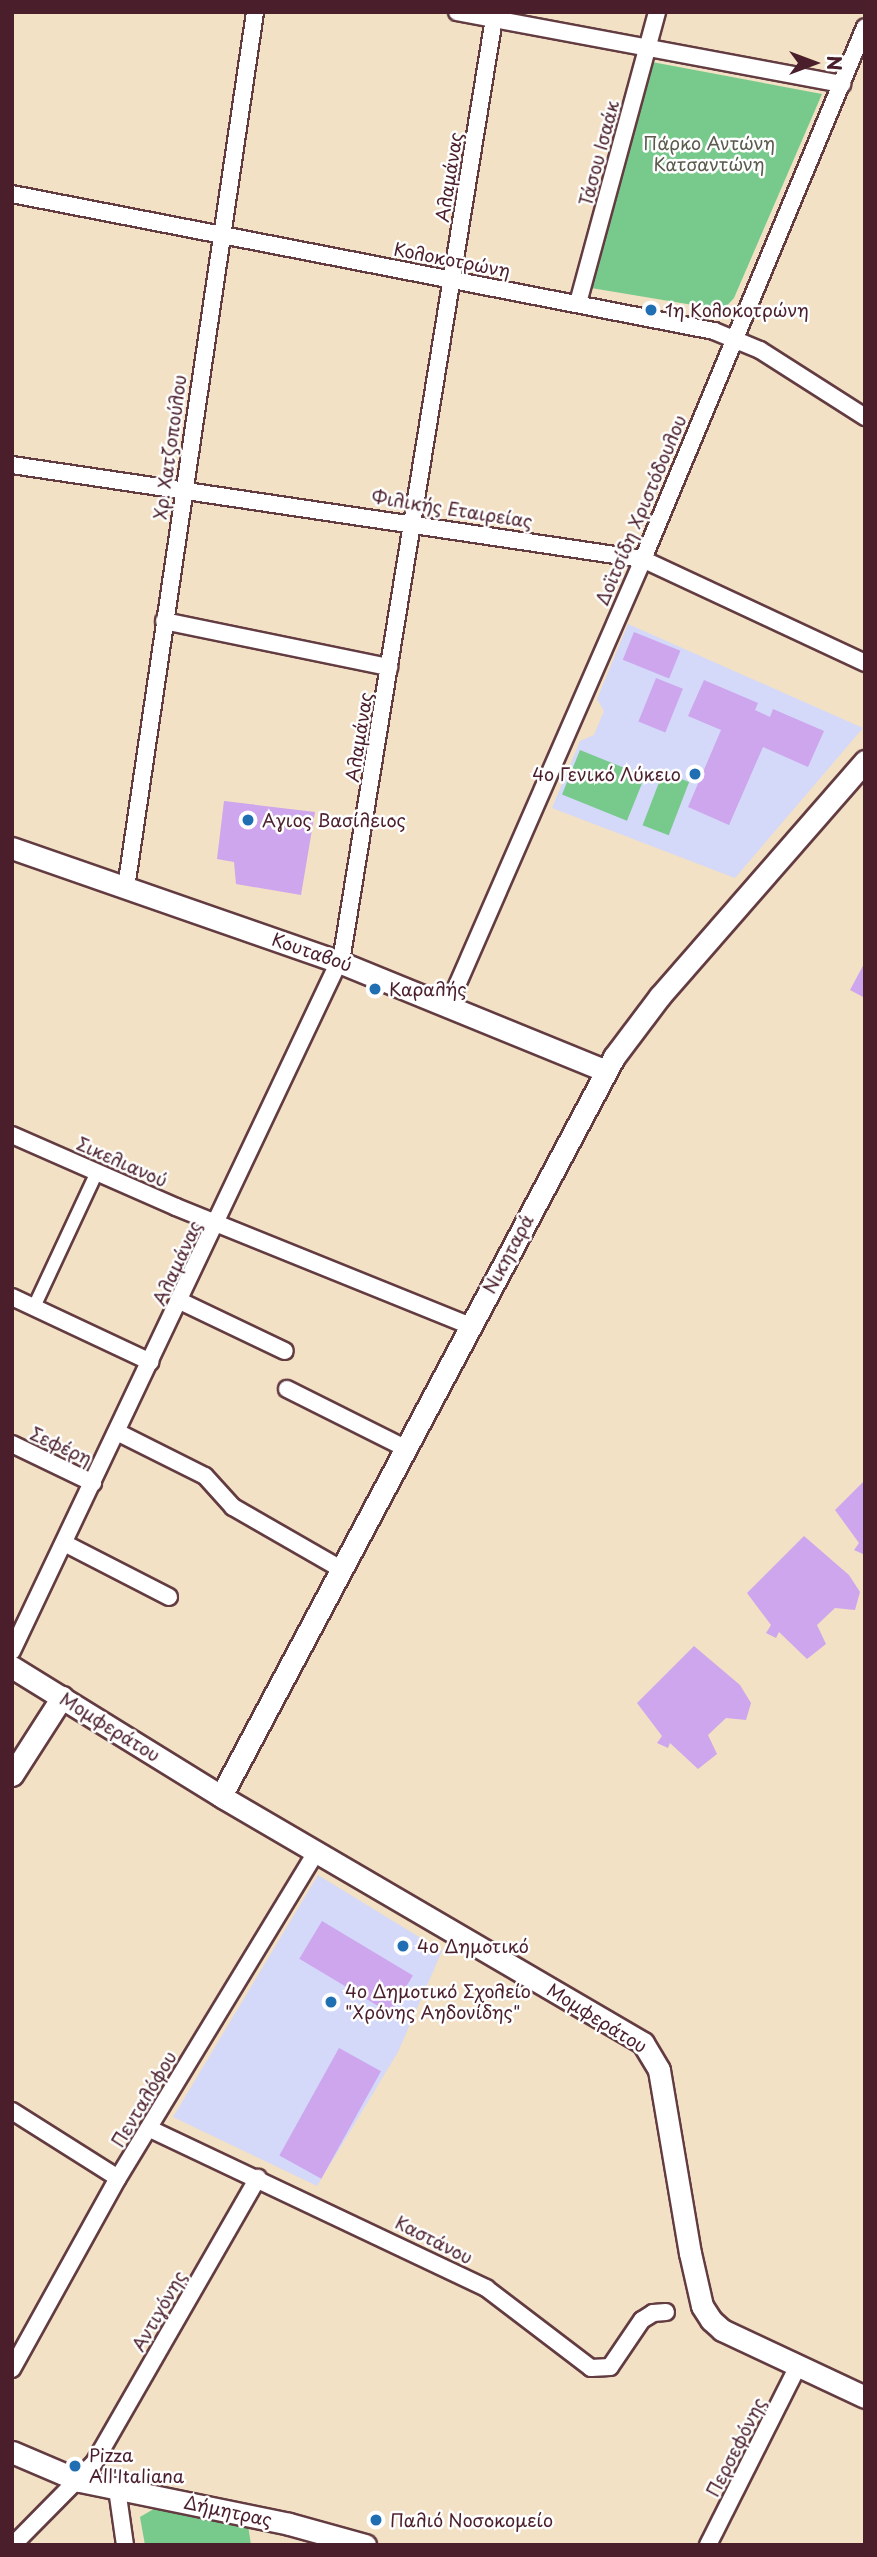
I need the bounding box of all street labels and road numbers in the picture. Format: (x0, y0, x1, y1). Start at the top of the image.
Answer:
street label: Τάσου Ισαάκ (574, 98, 624, 208)
street label: Αλαμάνας (431, 130, 467, 224)
street label: Κολοκοτρώνη (392, 238, 512, 282)
street label: Χρ. Χατζοπούλου (149, 373, 191, 521)
street label: Δοϊτσίδη Χριστόδουλου (591, 411, 691, 609)
street label: Φιλικής Εταιρείας (370, 486, 534, 532)
street label: Αλαμάνας (341, 690, 377, 784)
street label: Κουταβού (269, 928, 355, 976)
street label: Σικελιανού (73, 1132, 171, 1192)
street label: Νικηταρά (478, 1211, 538, 1297)
street label: Αλαμάνας (148, 1217, 206, 1309)
street label: Σεφέρη (27, 1422, 95, 1470)
street label: Μομφεράτου (56, 1688, 164, 1766)
street label: Μομφεράτου (543, 1979, 651, 2057)
street label: Πενταλόφου (107, 2047, 181, 2151)
street label: Καστάνου (392, 2211, 476, 2269)
street label: Αντιγόνης (127, 2267, 191, 2355)
street label: Περσεφόνης (702, 2394, 770, 2500)
street label: Δήμητρας (182, 2491, 274, 2531)

